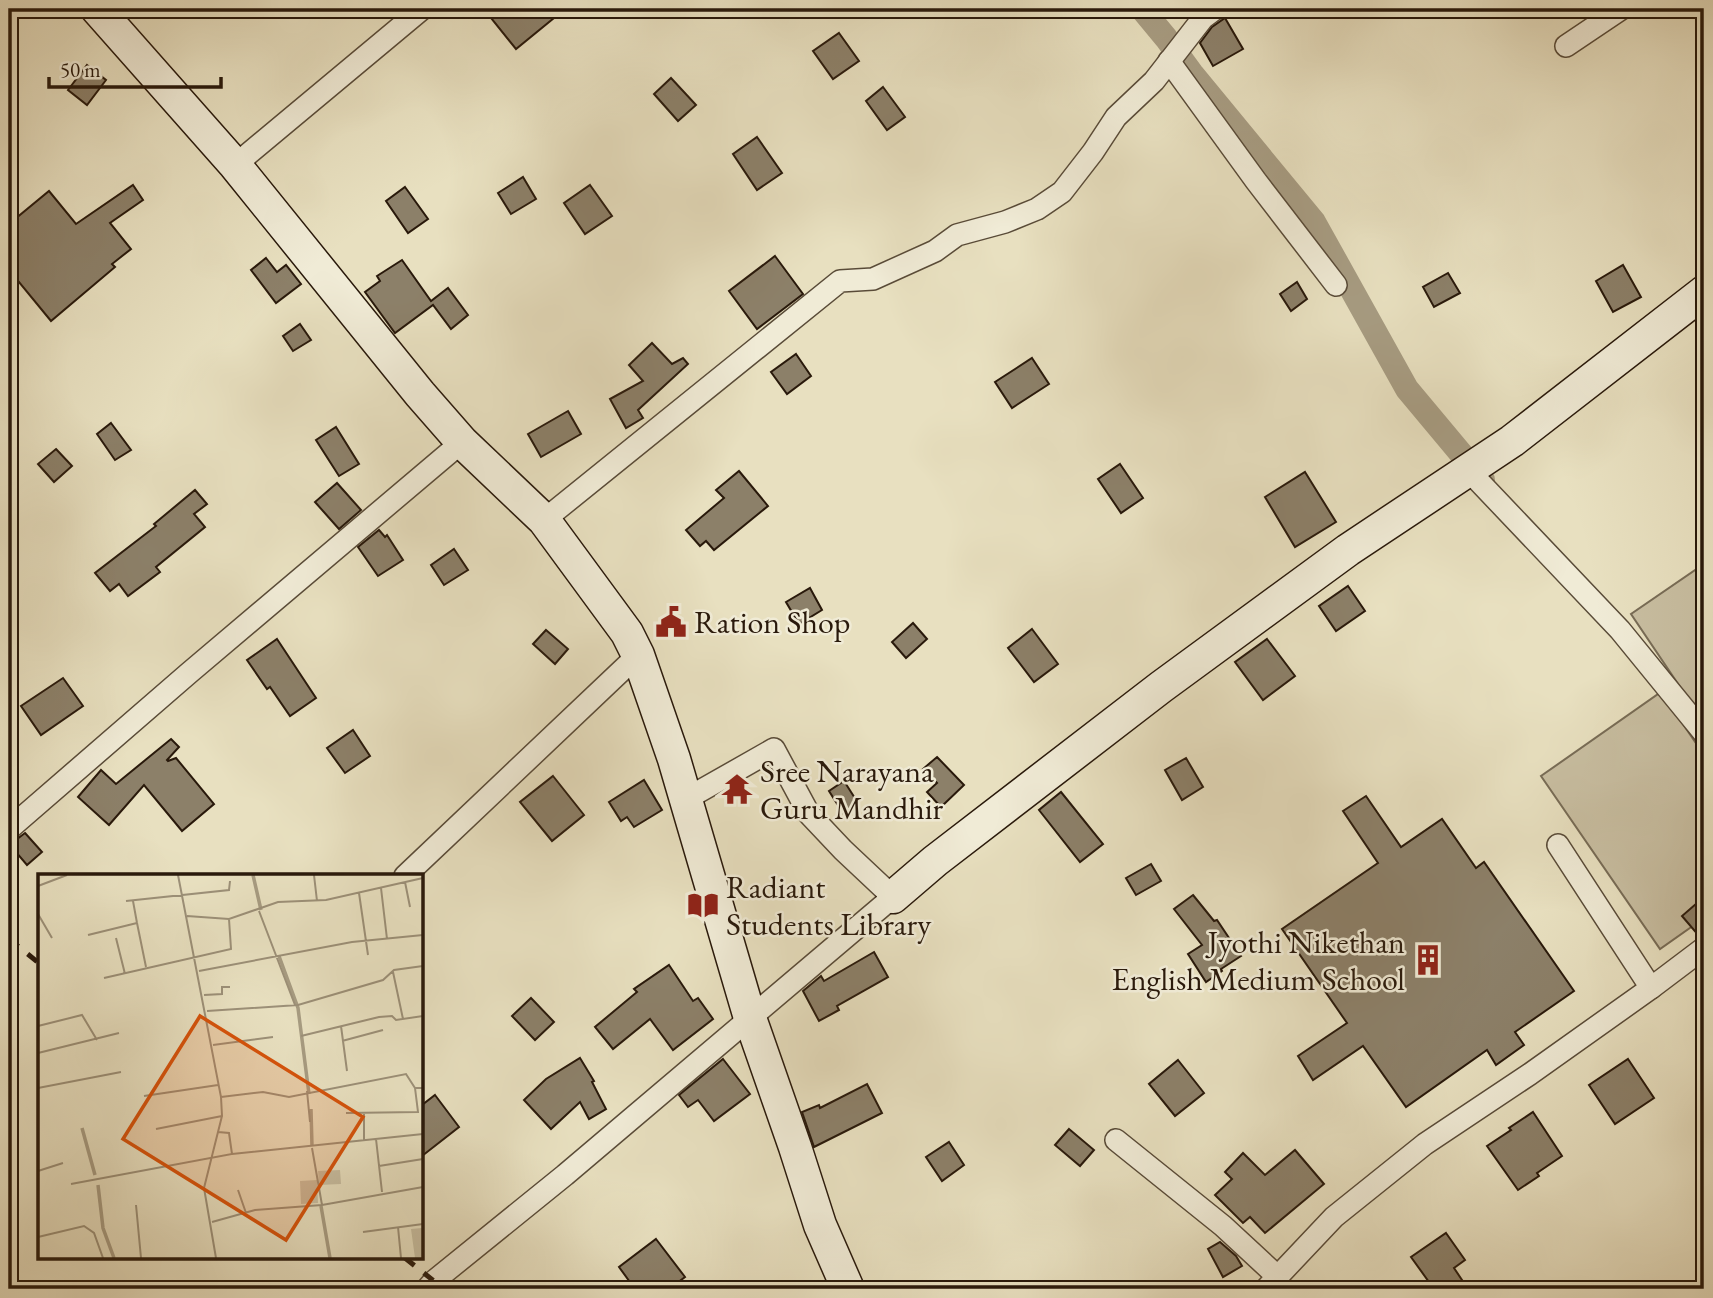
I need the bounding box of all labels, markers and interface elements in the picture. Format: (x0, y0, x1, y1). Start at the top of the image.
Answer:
scale bar (49, 46, 220, 90)
text: 50 m (60, 56, 101, 83)
place label: Ration Shop (694, 601, 850, 643)
public building icon: Ration Shop (654, 605, 688, 639)
place label: Sree Narayana Guru Mandhir (760, 750, 944, 829)
temple icon: Sree Narayana Guru Mandhir (720, 772, 754, 806)
place label: Radiant Students Library (726, 866, 932, 945)
inset map (38, 874, 424, 1260)
library icon: Radiant Students Library (686, 888, 720, 922)
place label: Jyothi Nikethan English Medium School (1112, 921, 1405, 1000)
building icon: Jyothi Nikethan English Medium School (1411, 943, 1445, 977)

